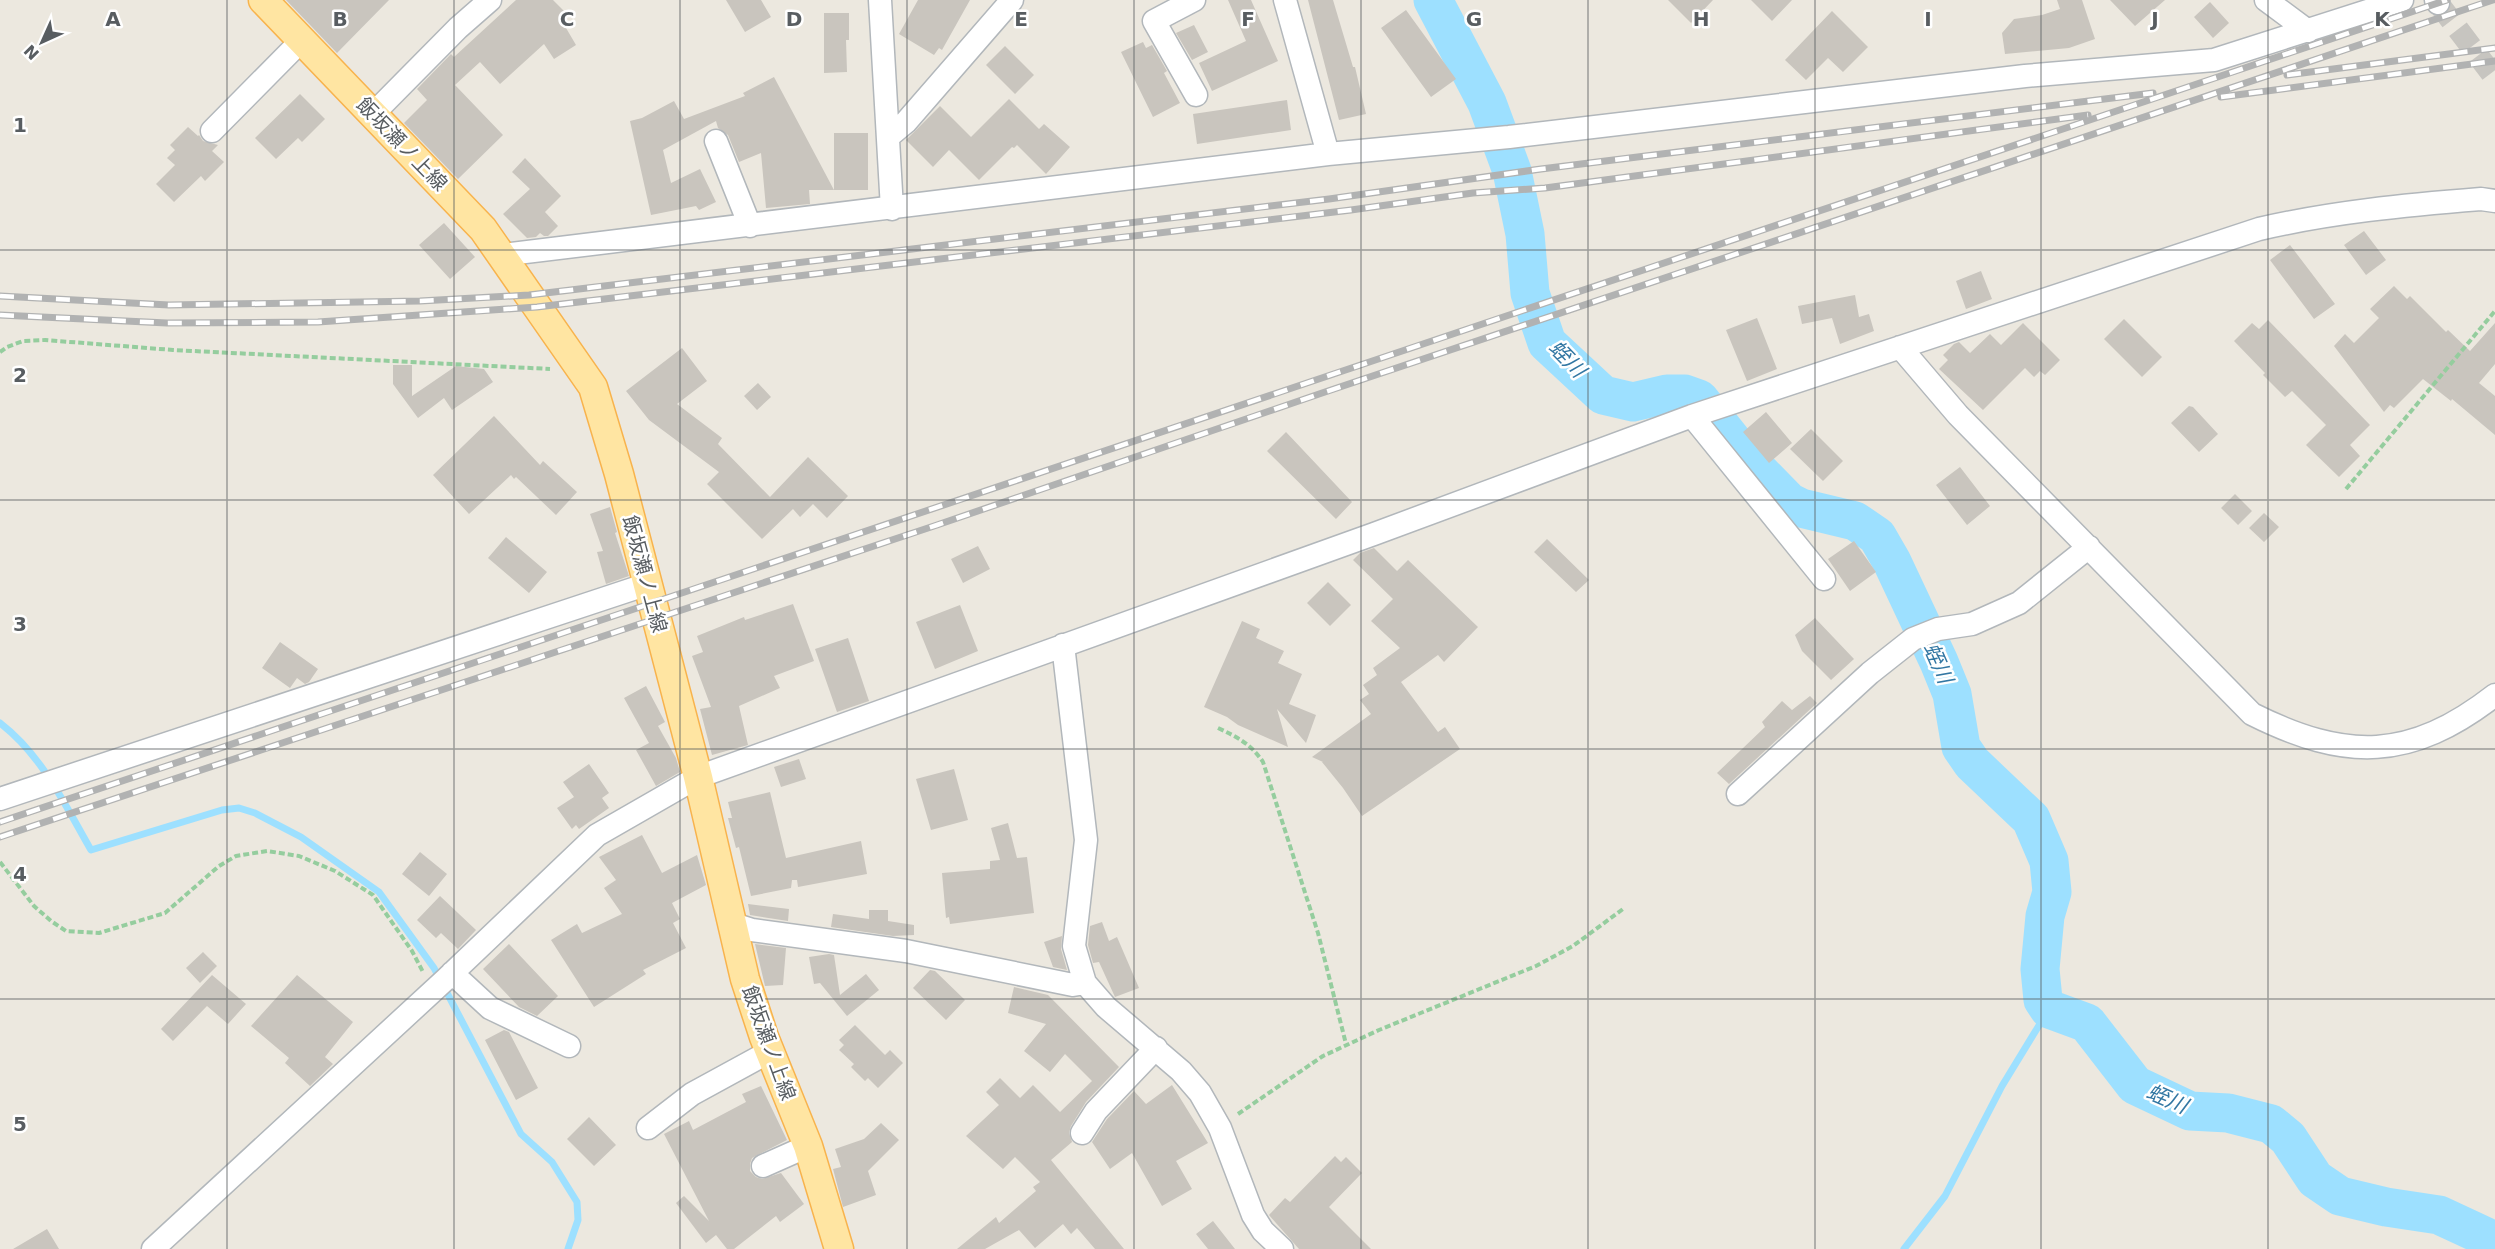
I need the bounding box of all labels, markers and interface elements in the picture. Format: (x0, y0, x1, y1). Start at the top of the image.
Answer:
text: A (105, 7, 121, 31)
text: B (332, 7, 348, 31)
text: C (560, 7, 574, 31)
text: D (786, 7, 802, 31)
text: E (1014, 7, 1028, 31)
text: F (1241, 7, 1255, 31)
text: G (1466, 7, 1482, 31)
text: H (1693, 7, 1709, 31)
text: I (1924, 7, 1932, 31)
text: J (2149, 7, 2159, 31)
text: K (2374, 7, 2391, 31)
north arrow (12, 12, 72, 72)
text: N (20, 41, 43, 64)
street label: 飯坂瀬ノ上線 (352, 93, 452, 195)
text: 1 (13, 113, 27, 137)
water label: 蛭川 (1544, 336, 1592, 384)
text: 2 (13, 363, 27, 387)
street label: 飯坂瀬ノ上線 (618, 513, 672, 635)
text: 3 (13, 612, 27, 636)
water label: 蛭川 (1918, 639, 1958, 689)
text: 4 (13, 862, 27, 886)
street label: 飯坂瀬ノ上線 (737, 983, 801, 1103)
water label: 蛭川 (2143, 1080, 2193, 1119)
text: 5 (13, 1112, 27, 1136)

